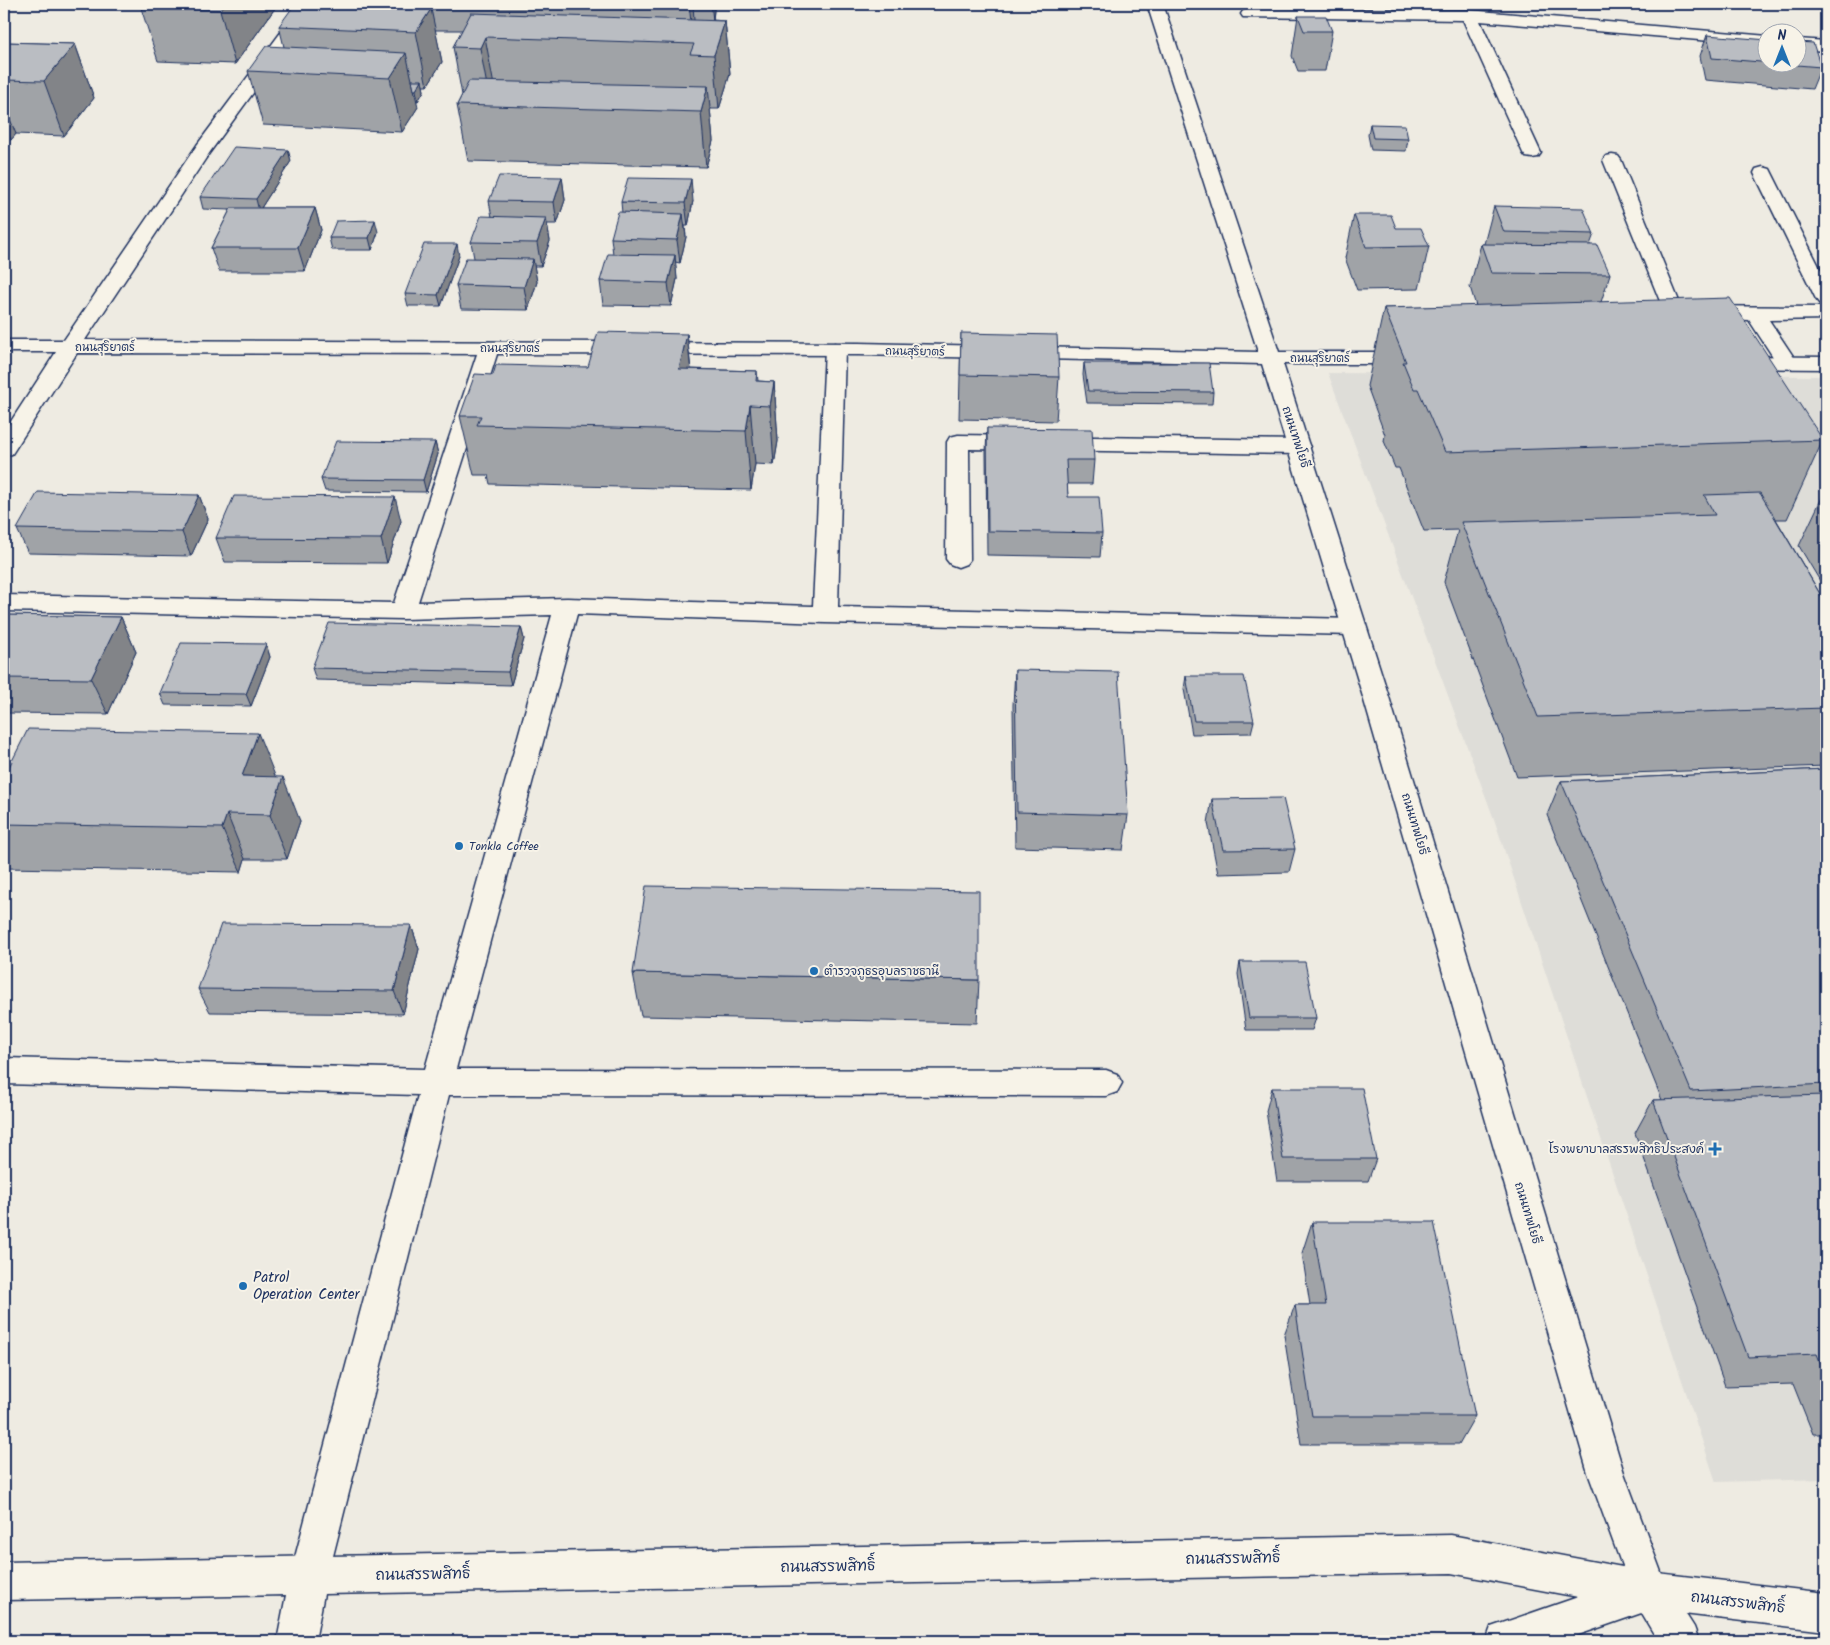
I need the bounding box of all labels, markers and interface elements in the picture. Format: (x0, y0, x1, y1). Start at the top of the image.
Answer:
north arrow (1758, 22, 1808, 72)
text: N (1778, 25, 1787, 47)
street label: ถนนสุริยาตร์ (75, 339, 135, 357)
street label: ถนนสุริยาตร์ (480, 340, 540, 358)
street label: ถนนสุริยาตร์ (885, 342, 945, 362)
street label: ถนนสุริยาตร์ (1290, 350, 1350, 368)
street label: ถนนเทพโยธี (1277, 404, 1315, 471)
street label: ถนนเทพโยธี (1396, 791, 1433, 858)
place label: Tonkla Coffee (469, 837, 539, 856)
marker: Tonkla Coffee (453, 840, 465, 852)
place label: ตำรวจภูธรอุบลราชธานี (824, 962, 939, 981)
marker: ตำรวจภูธรอุบลราชธานี (808, 965, 820, 977)
place label: โรงพยาบาลสรรพสิทธิประสงค์ (1549, 1140, 1704, 1159)
marker: โรงพยาบาลสรรพสิทธิประสงค์ (1708, 1142, 1722, 1156)
street label: ถนนเทพโยธี (1509, 1180, 1546, 1247)
place label: Patrol Operation Center (253, 1266, 361, 1307)
marker: Patrol Operation Center (237, 1280, 249, 1292)
street label: ถนนสรรพสิทธิ์ (1185, 1543, 1281, 1572)
street label: ถนนสรรพสิทธิ์ (780, 1551, 876, 1580)
street label: ถนนสรรพสิทธิ์ (375, 1559, 471, 1588)
street label: ถนนสรรพสิทธิ์ (1689, 1582, 1787, 1621)

